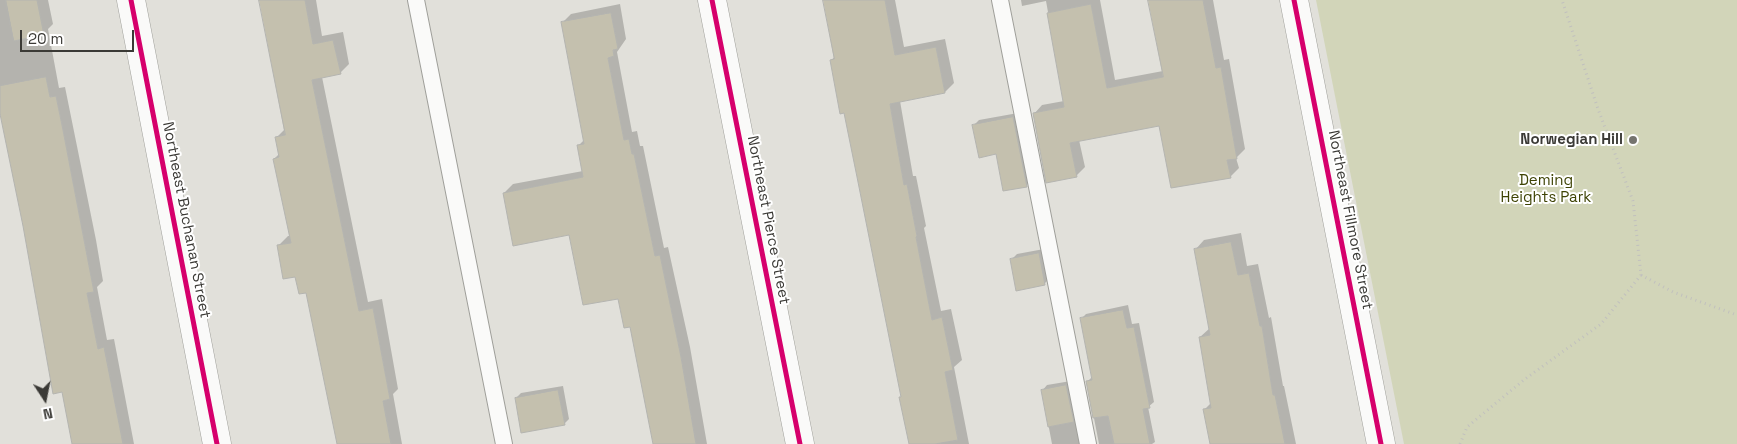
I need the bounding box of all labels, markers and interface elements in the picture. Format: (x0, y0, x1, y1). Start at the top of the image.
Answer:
scale bar (22, 20, 136, 52)
text: 20 m (28, 29, 63, 48)
street label: Northeast Buchanan Street (158, 120, 214, 320)
street label: Northeast Fillmore Street (1324, 129, 1376, 311)
place label: Norwegian Hill (1520, 131, 1623, 149)
street label: Northeast Pierce Street (743, 134, 793, 306)
marker: Norwegian Hill (1627, 134, 1639, 146)
park label: Deming Heights Park (1501, 172, 1591, 207)
north arrow (20, 374, 70, 424)
text: N (42, 404, 54, 423)

